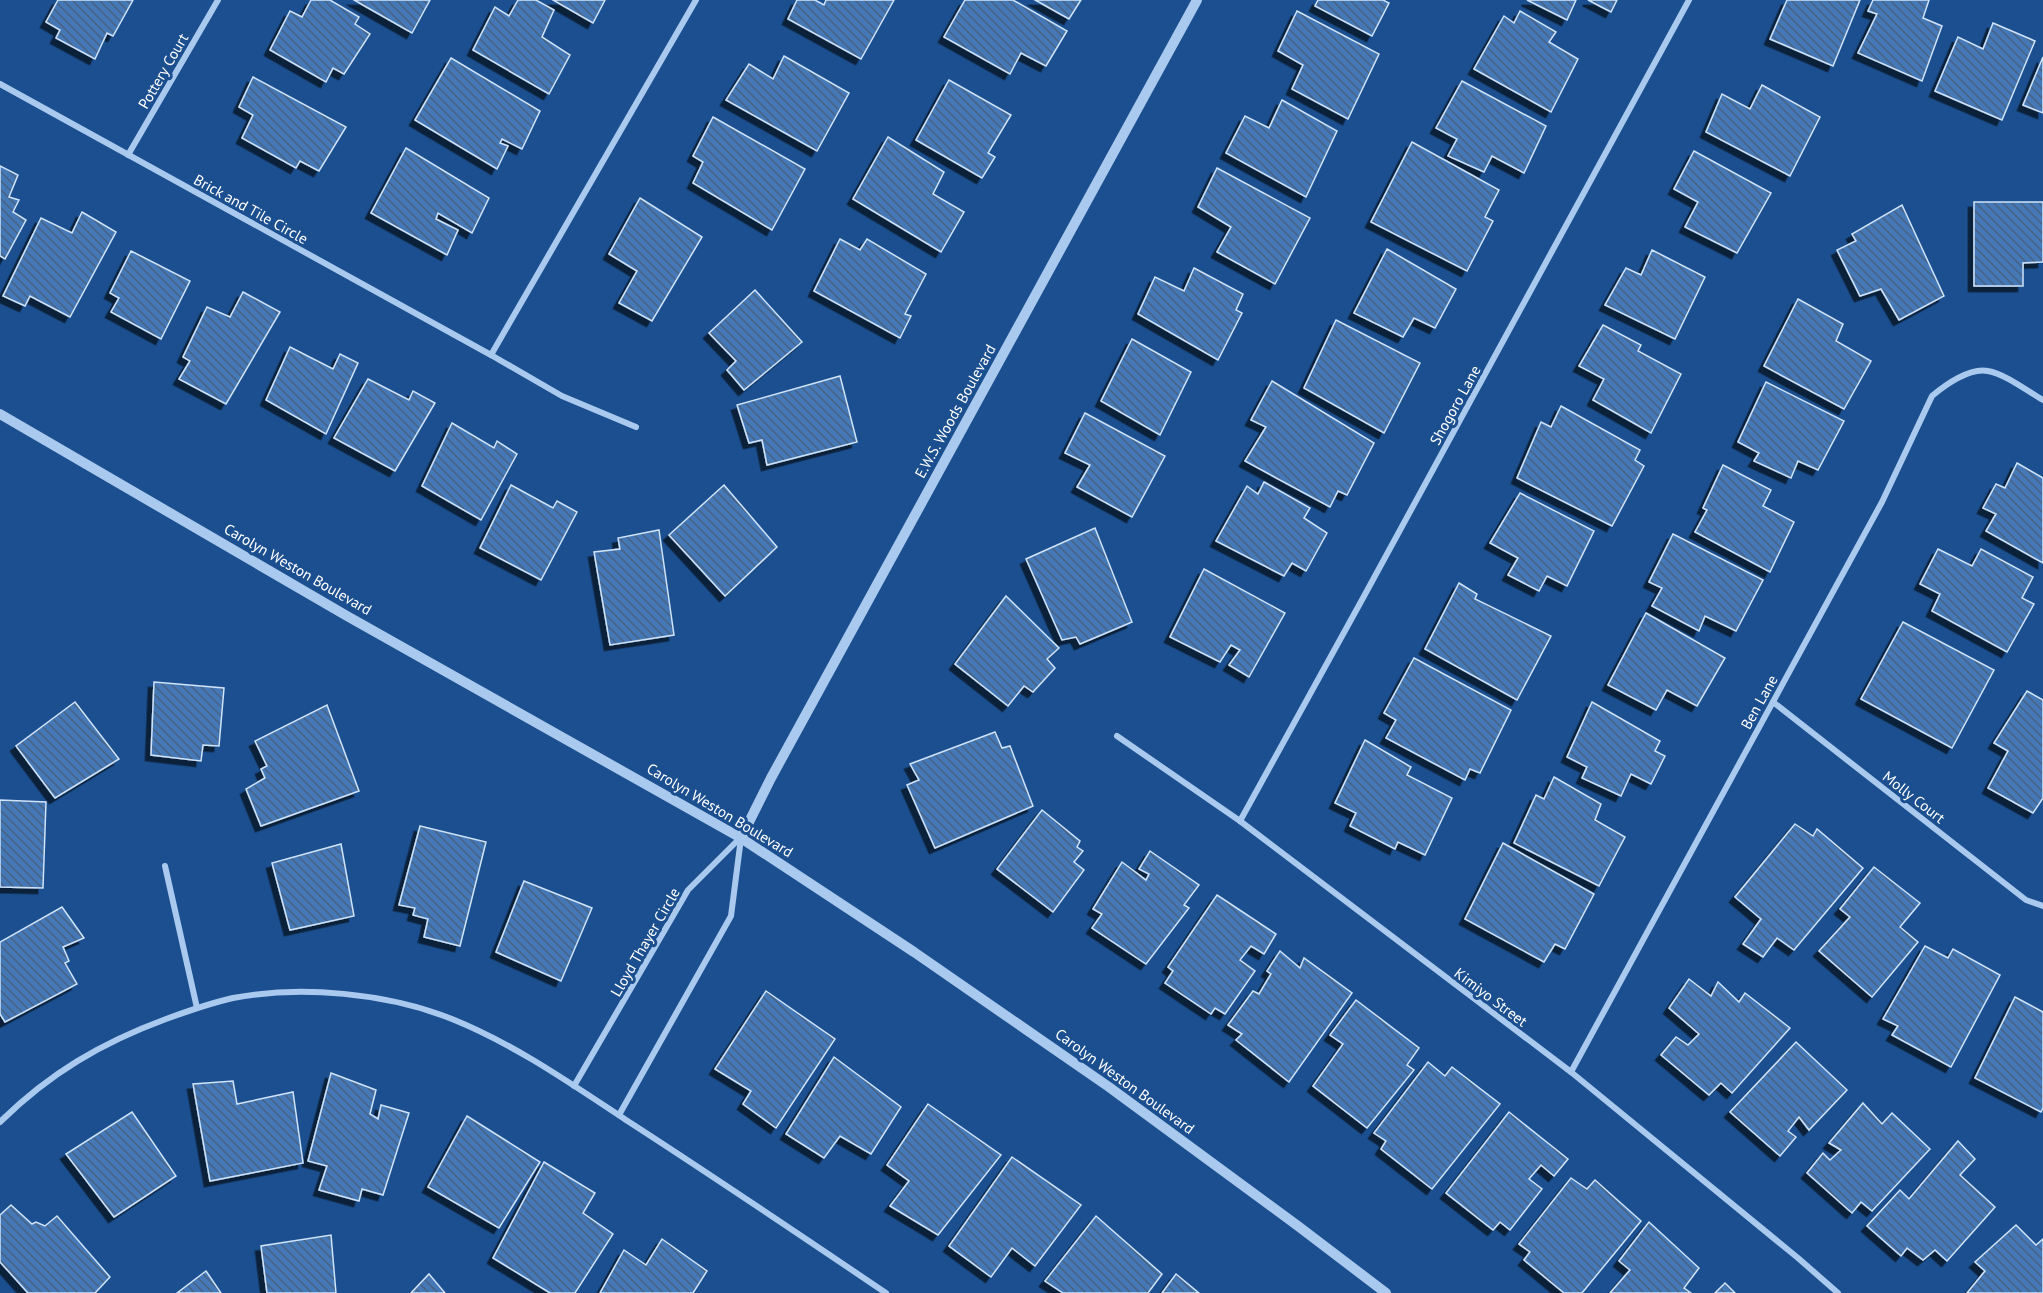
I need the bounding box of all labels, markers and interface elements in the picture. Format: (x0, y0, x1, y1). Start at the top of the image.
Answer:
street label: Pottery Court (134, 30, 192, 112)
street label: Brick and Tile Circle (191, 170, 311, 248)
street label: E.W.S. Woods Boulevard (910, 341, 1000, 481)
street label: Shogoro Lane (1425, 362, 1485, 448)
street label: Carolyn Weston Boulevard (221, 519, 375, 619)
street label: Ben Lane (1736, 671, 1782, 733)
street label: Carolyn Weston Boulevard (643, 759, 797, 861)
street label: Molly Court (1879, 767, 1949, 827)
street label: Lloyd Thayer Circle (606, 884, 684, 1000)
street label: Kimiyo Street (1451, 963, 1531, 1031)
street label: Carolyn Weston Boulevard (1052, 1024, 1198, 1138)

